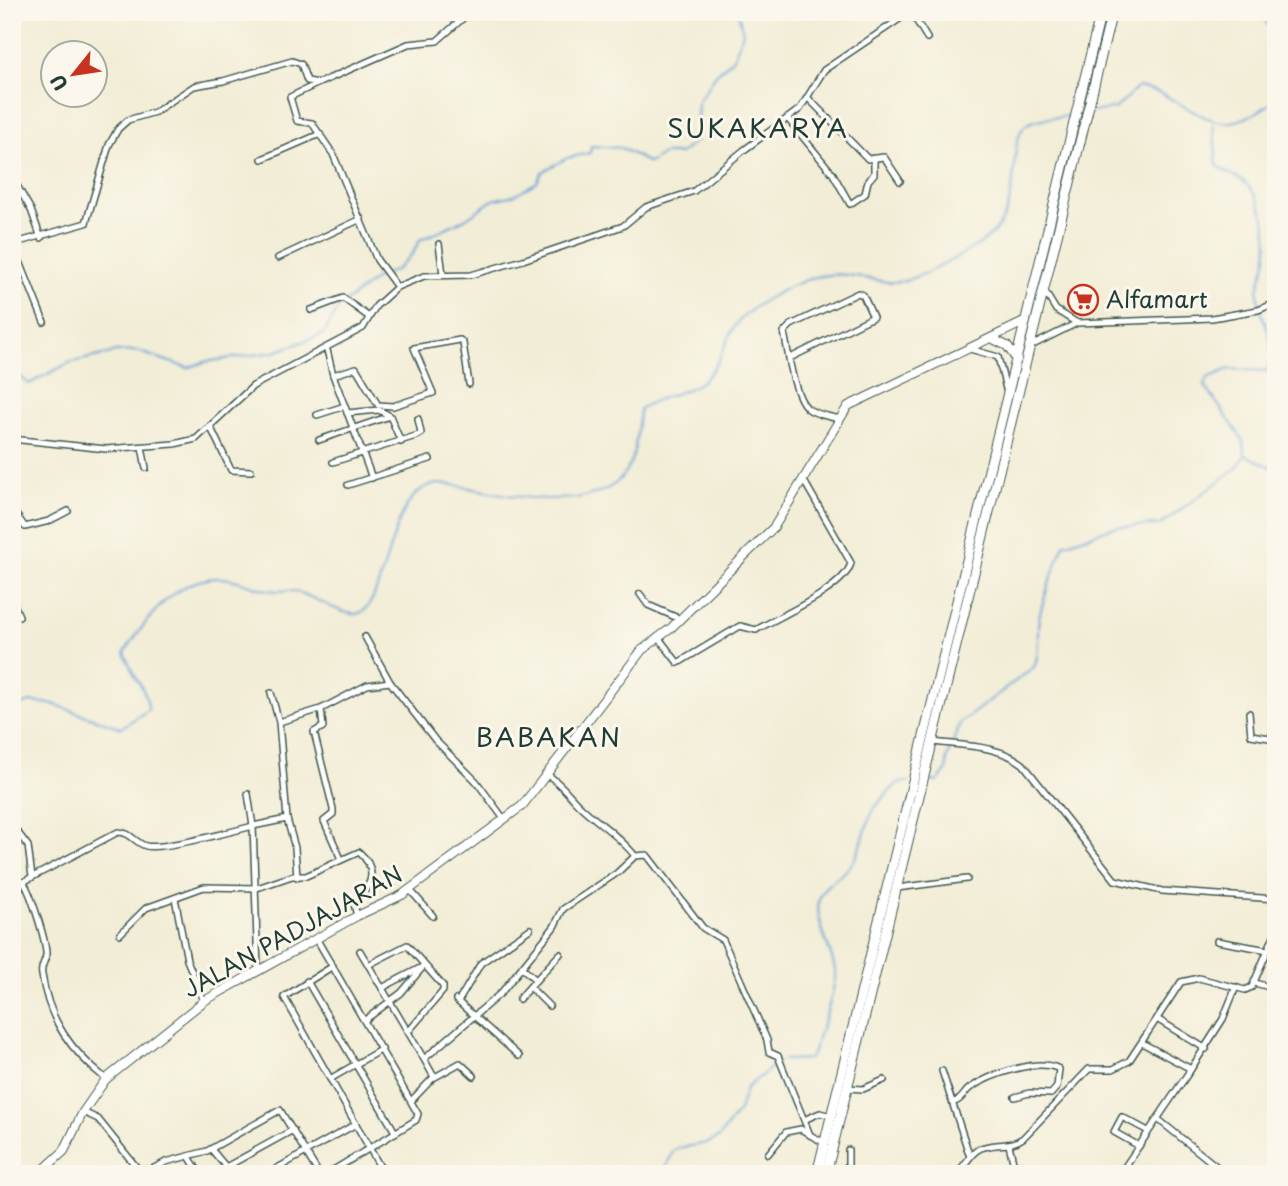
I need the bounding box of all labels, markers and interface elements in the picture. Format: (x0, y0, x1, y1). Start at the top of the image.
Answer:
north arrow (38, 38, 108, 108)
text: U (43, 70, 74, 96)
district label: SUKAKARYA (667, 108, 849, 147)
place label: Alfamart (1106, 281, 1208, 316)
supermarket icon: Alfamart (1066, 283, 1100, 317)
district label: BABAKAN (476, 717, 622, 756)
street label: JALAN PADJAJARAN (176, 856, 408, 1006)

